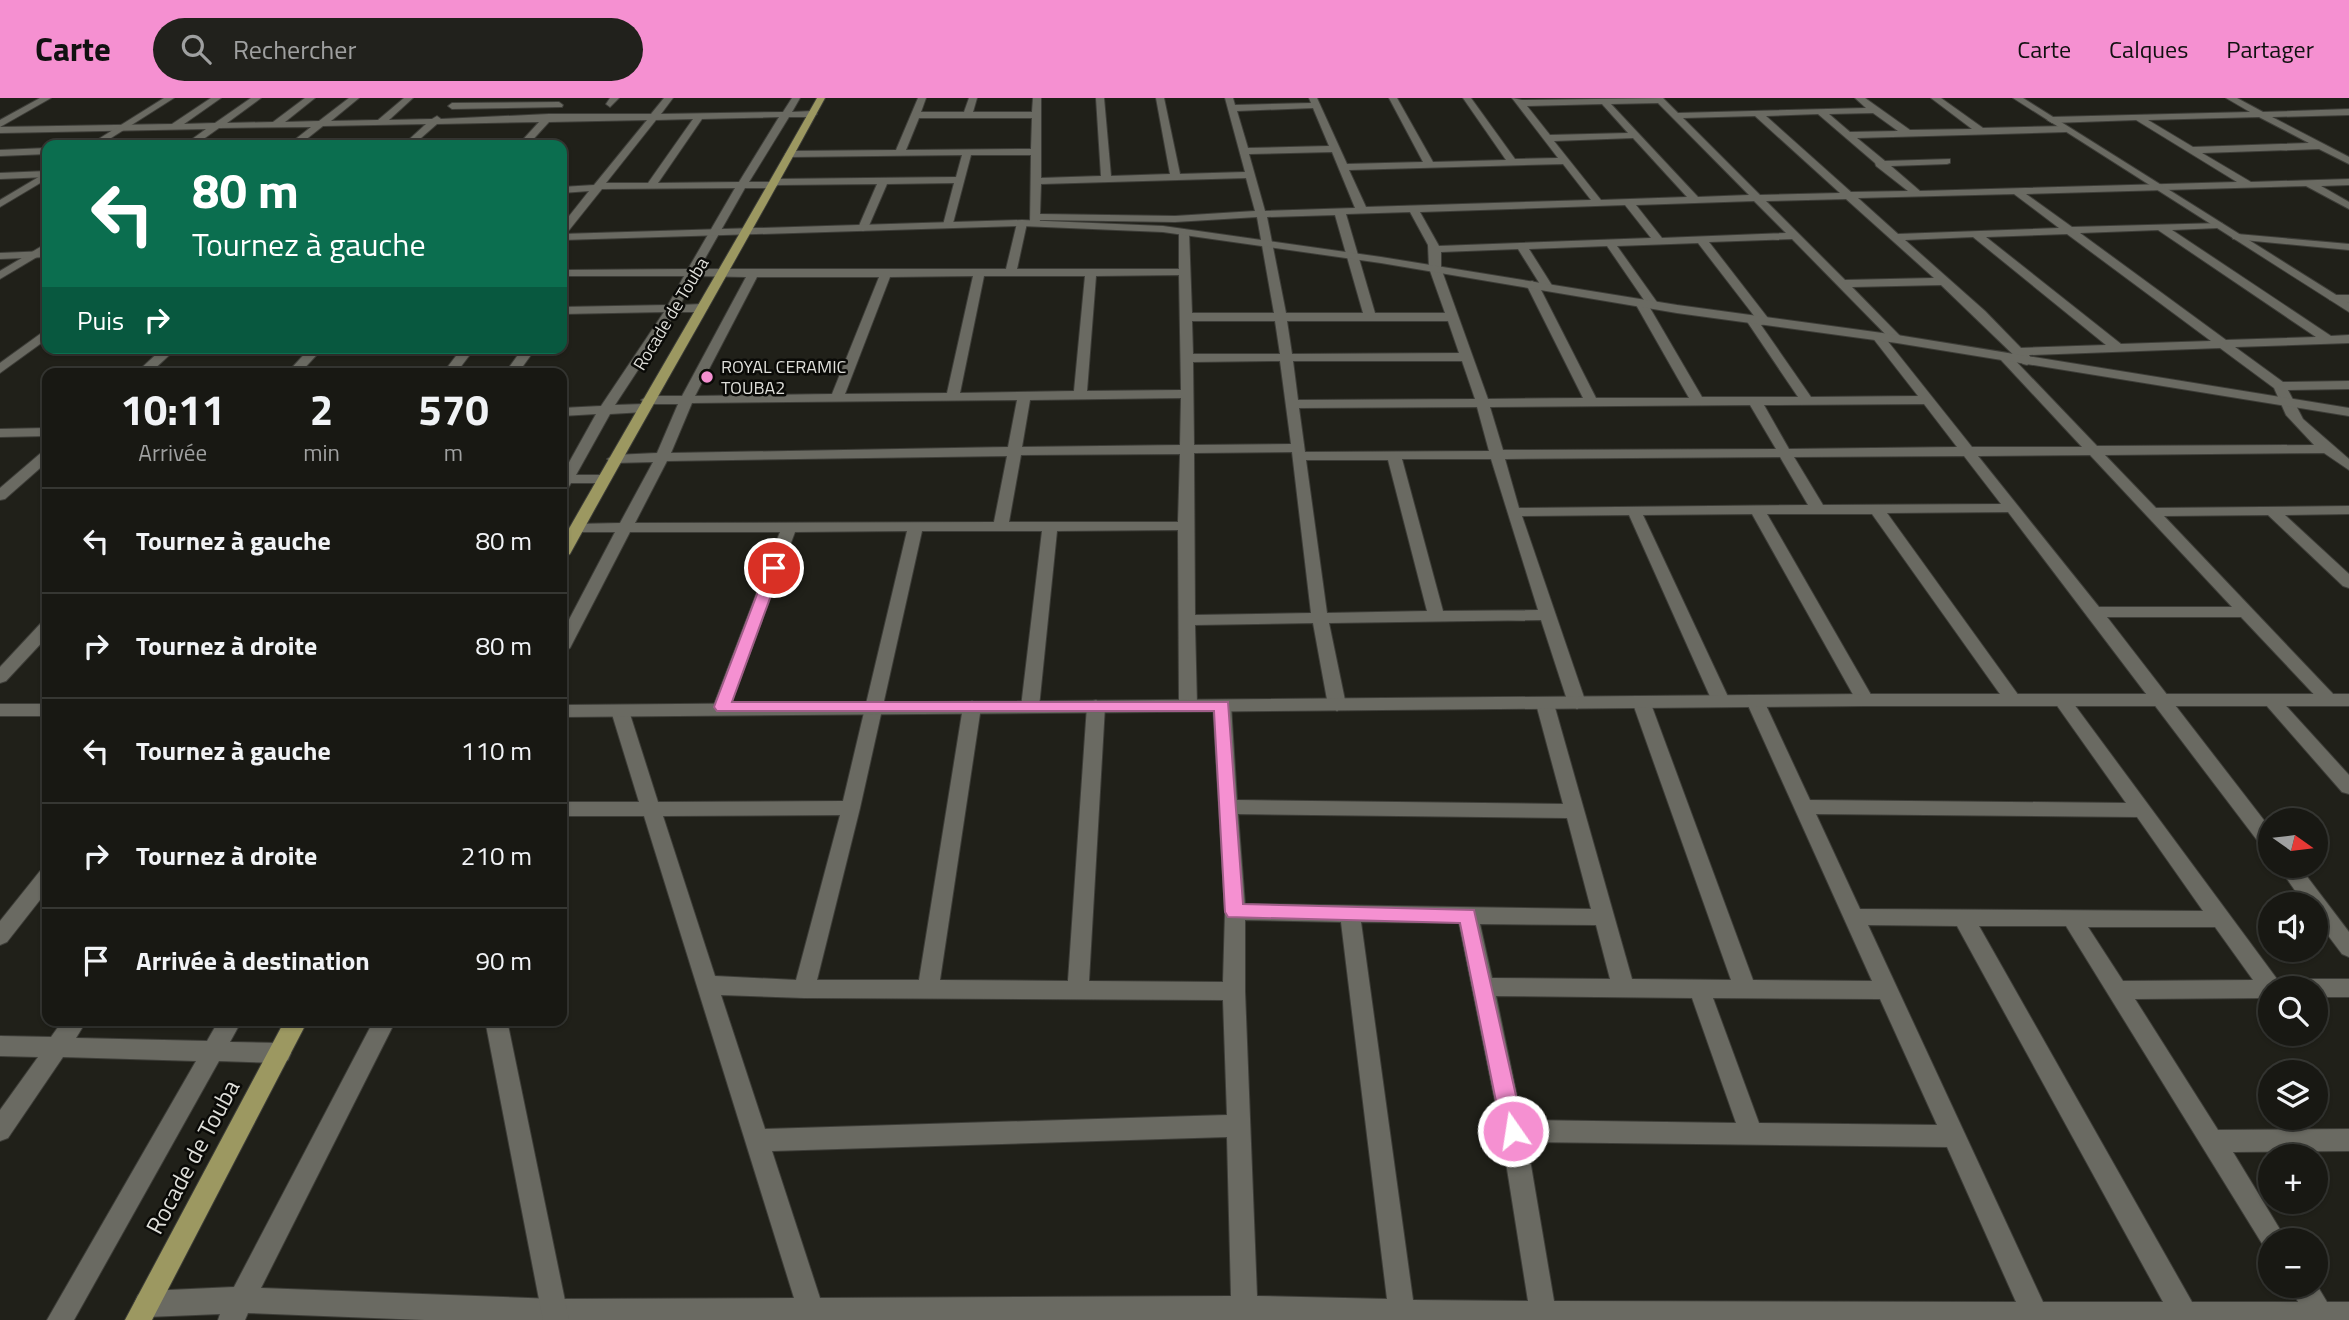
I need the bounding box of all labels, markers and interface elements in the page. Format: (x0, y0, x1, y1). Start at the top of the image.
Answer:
search box (153, 18, 643, 81)
text: Carte (35, 24, 111, 74)
icon: search (177, 30, 215, 68)
text: Rechercher (233, 30, 356, 69)
text: Carte (2017, 31, 2071, 67)
text: Calques (2109, 31, 2188, 67)
text: Partager (2226, 31, 2314, 67)
text: 80 m (192, 152, 299, 227)
icon: left (77, 168, 168, 259)
text: Tournez à gauche (192, 220, 426, 268)
street label: Rocade de Touba (626, 252, 715, 375)
text: Puis (77, 301, 124, 340)
icon: right (138, 301, 176, 339)
place label: ROYAL CERAMIC TOUBA2 (721, 353, 847, 401)
marker: ROYAL CERAMIC TOUBA2 (699, 369, 715, 385)
text: 10:11 (120, 377, 225, 441)
text: 2 (310, 377, 333, 441)
text: 570 (418, 377, 489, 441)
text: Arrivée (138, 435, 207, 470)
text: min (303, 435, 340, 470)
text: m (444, 435, 463, 470)
text: Tournez à gauche (136, 521, 331, 560)
text: 80 m (475, 521, 532, 560)
icon: left (77, 522, 115, 560)
pin (744, 538, 804, 598)
icon: arrive (755, 549, 793, 587)
text: Tournez à droite (136, 626, 317, 665)
text: 80 m (475, 626, 532, 665)
icon: right (77, 627, 115, 665)
text: Tournez à gauche (136, 731, 331, 770)
text: 110 m (461, 731, 532, 770)
icon: left (77, 732, 115, 770)
north arrow (2258, 808, 2328, 878)
map controls (2258, 808, 2328, 1298)
text: Tournez à droite (136, 836, 317, 875)
text: 210 m (461, 836, 532, 875)
icon: right (77, 837, 115, 875)
button: sound (2258, 892, 2328, 962)
text: Arrivée à destination (136, 941, 370, 980)
text: 90 m (475, 941, 532, 980)
icon: arrive (77, 942, 115, 980)
button: search (2258, 976, 2328, 1046)
button: layers (2258, 1060, 2328, 1130)
street label: Rocade de Touba (136, 1073, 248, 1240)
position arrow (1476, 1094, 1550, 1168)
button: + (2258, 1144, 2328, 1214)
button: − (2258, 1228, 2328, 1298)

